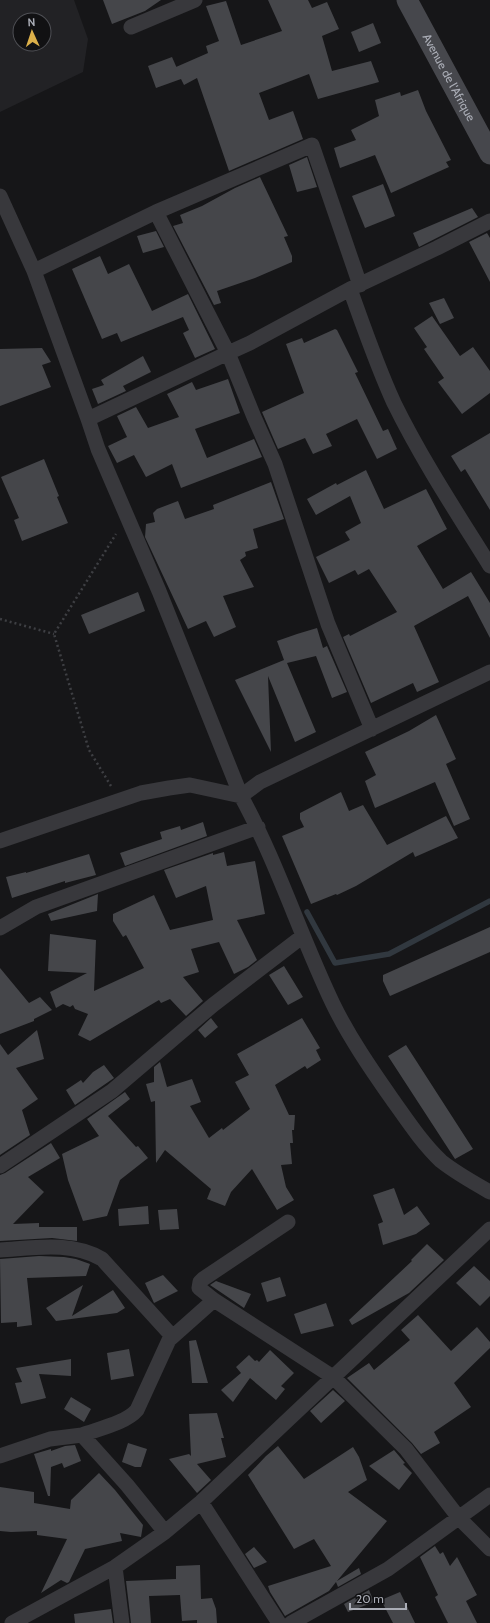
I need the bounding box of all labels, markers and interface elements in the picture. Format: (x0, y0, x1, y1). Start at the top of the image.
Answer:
north arrow (12, 12, 52, 52)
text: N (27, 15, 36, 29)
street label: Avenue de l'Afrique (420, 31, 479, 124)
scale bar (350, 1585, 406, 1611)
text: 20 m (356, 1591, 384, 1606)

